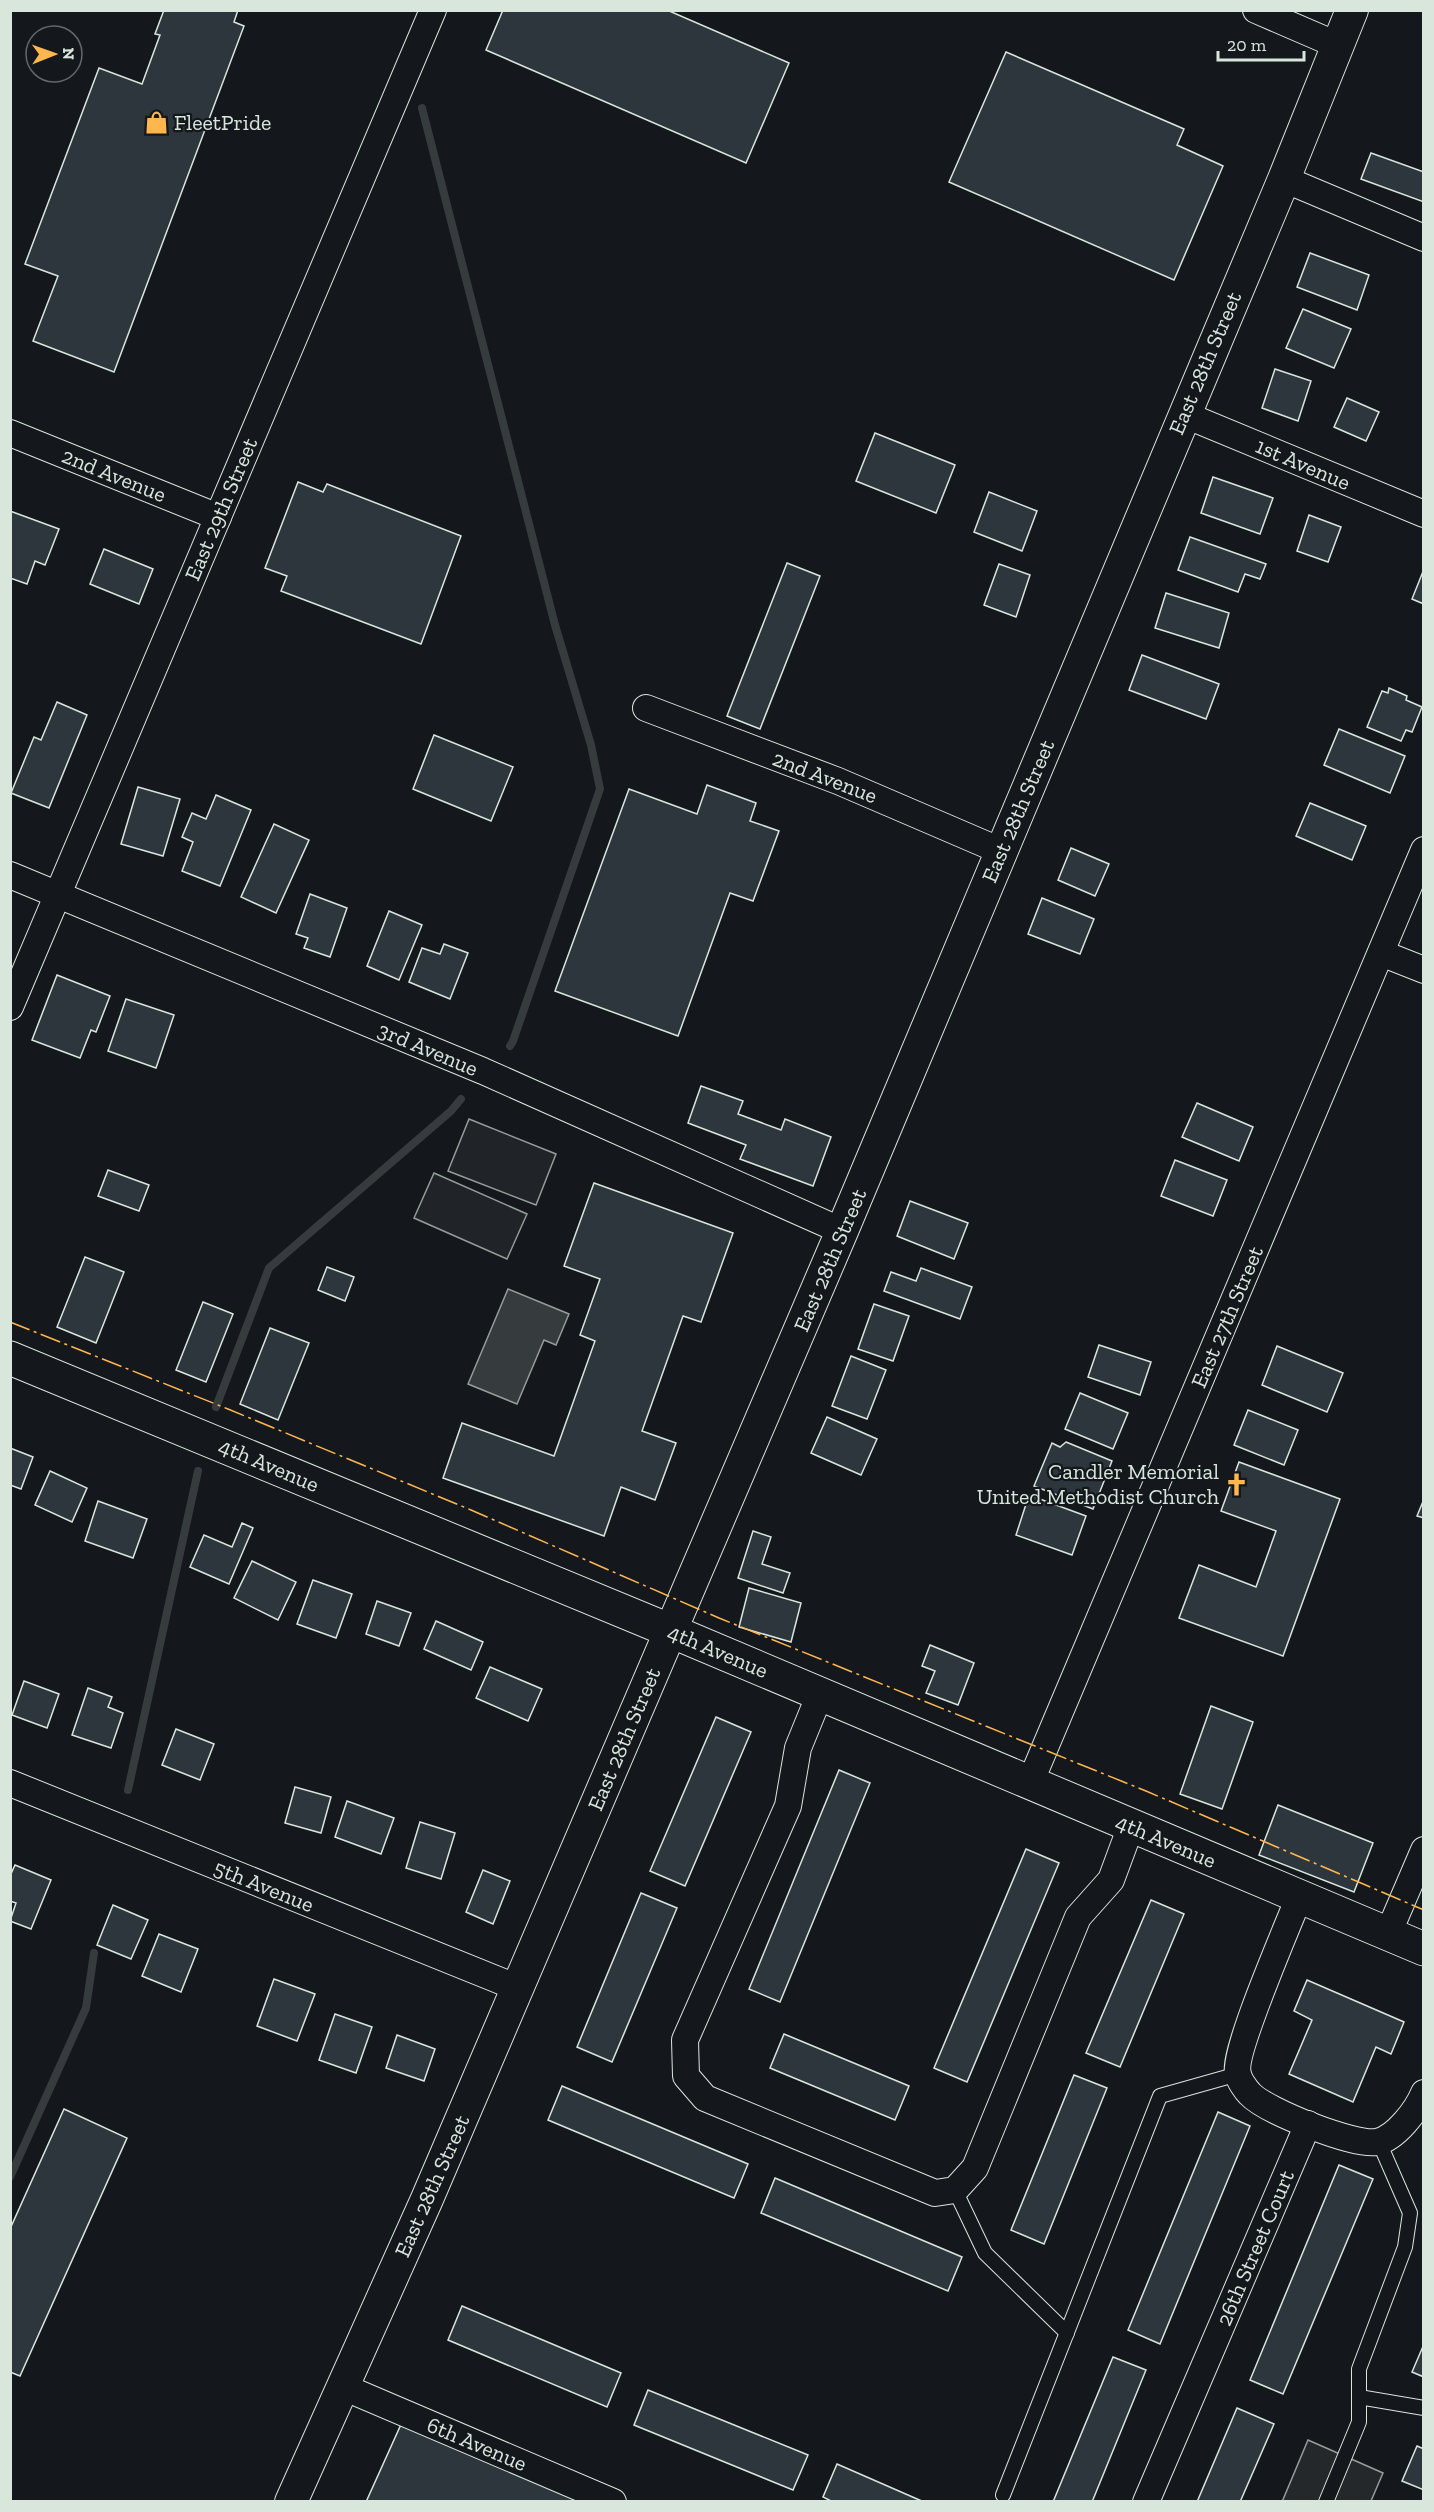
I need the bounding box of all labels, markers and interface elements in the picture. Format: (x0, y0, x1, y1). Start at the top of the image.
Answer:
north arrow (24, 24, 84, 84)
scale bar (1218, 24, 1304, 62)
text: 20 m (1227, 34, 1267, 56)
text: N (59, 47, 78, 60)
shop icon: FleetPride (143, 109, 169, 135)
place label: FleetPride (174, 109, 271, 136)
street label: East 28th Street (1163, 287, 1248, 439)
street label: 1st Avenue (1252, 432, 1354, 496)
street label: East 29th Street (179, 433, 264, 585)
street label: 2nd Avenue (58, 442, 170, 508)
street label: East 28th Street (976, 735, 1061, 887)
street label: 2nd Avenue (769, 745, 881, 809)
street label: 3rd Avenue (374, 1016, 482, 1082)
street label: East 28th Street (788, 1184, 873, 1336)
street label: East 27th Street (1185, 1241, 1269, 1392)
street label: 4th Avenue (215, 1432, 323, 1498)
place label: Candler Memorial United Methodist Church (977, 1458, 1220, 1510)
church icon: Candler Memorial United Methodist Church (1224, 1471, 1250, 1497)
street label: 4th Avenue (664, 1618, 772, 1684)
street label: East 28th Street (582, 1663, 667, 1815)
street label: 4th Avenue (1112, 1808, 1220, 1874)
street label: 5th Avenue (210, 1854, 318, 1918)
street label: East 28th Street (389, 2110, 476, 2261)
street label: 26th Street Court (1210, 2165, 1300, 2330)
street label: 6th Avenue (423, 2411, 531, 2477)

